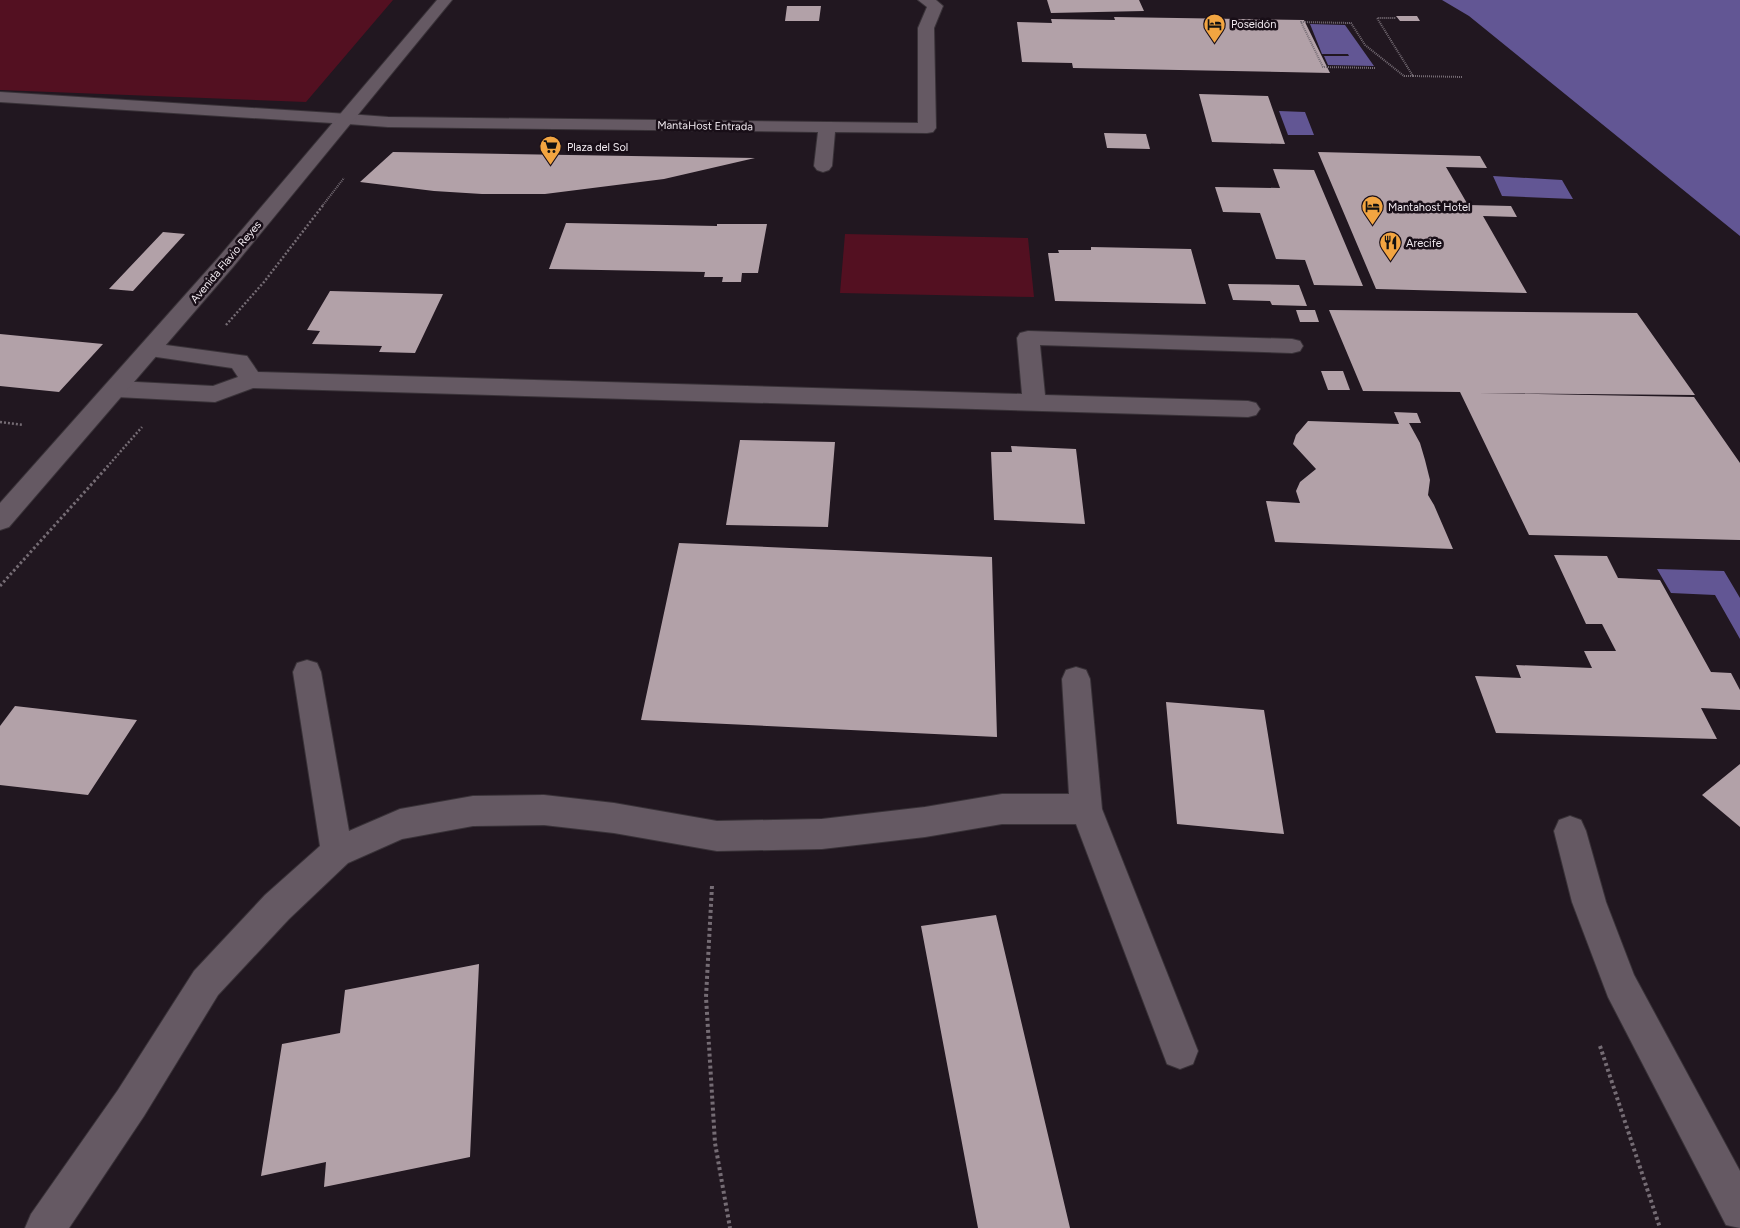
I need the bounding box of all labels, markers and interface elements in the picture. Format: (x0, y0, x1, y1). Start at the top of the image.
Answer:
hotel icon: Poseidón (1203, 12, 1227, 43)
place label: Poseidón (1231, 18, 1276, 31)
street label: MantaHost Entrada (657, 119, 753, 133)
supermarket icon: Plaza del Sol (539, 135, 563, 166)
place label: Plaza del Sol (567, 141, 628, 154)
hotel icon: Mantahost Hotel (1360, 195, 1384, 226)
place label: Mantahost Hotel (1388, 201, 1471, 214)
street label: Avenida Flavio Reyes (188, 218, 264, 306)
restaurant icon: Arecife (1378, 231, 1402, 262)
place label: Arecife (1406, 237, 1442, 250)

